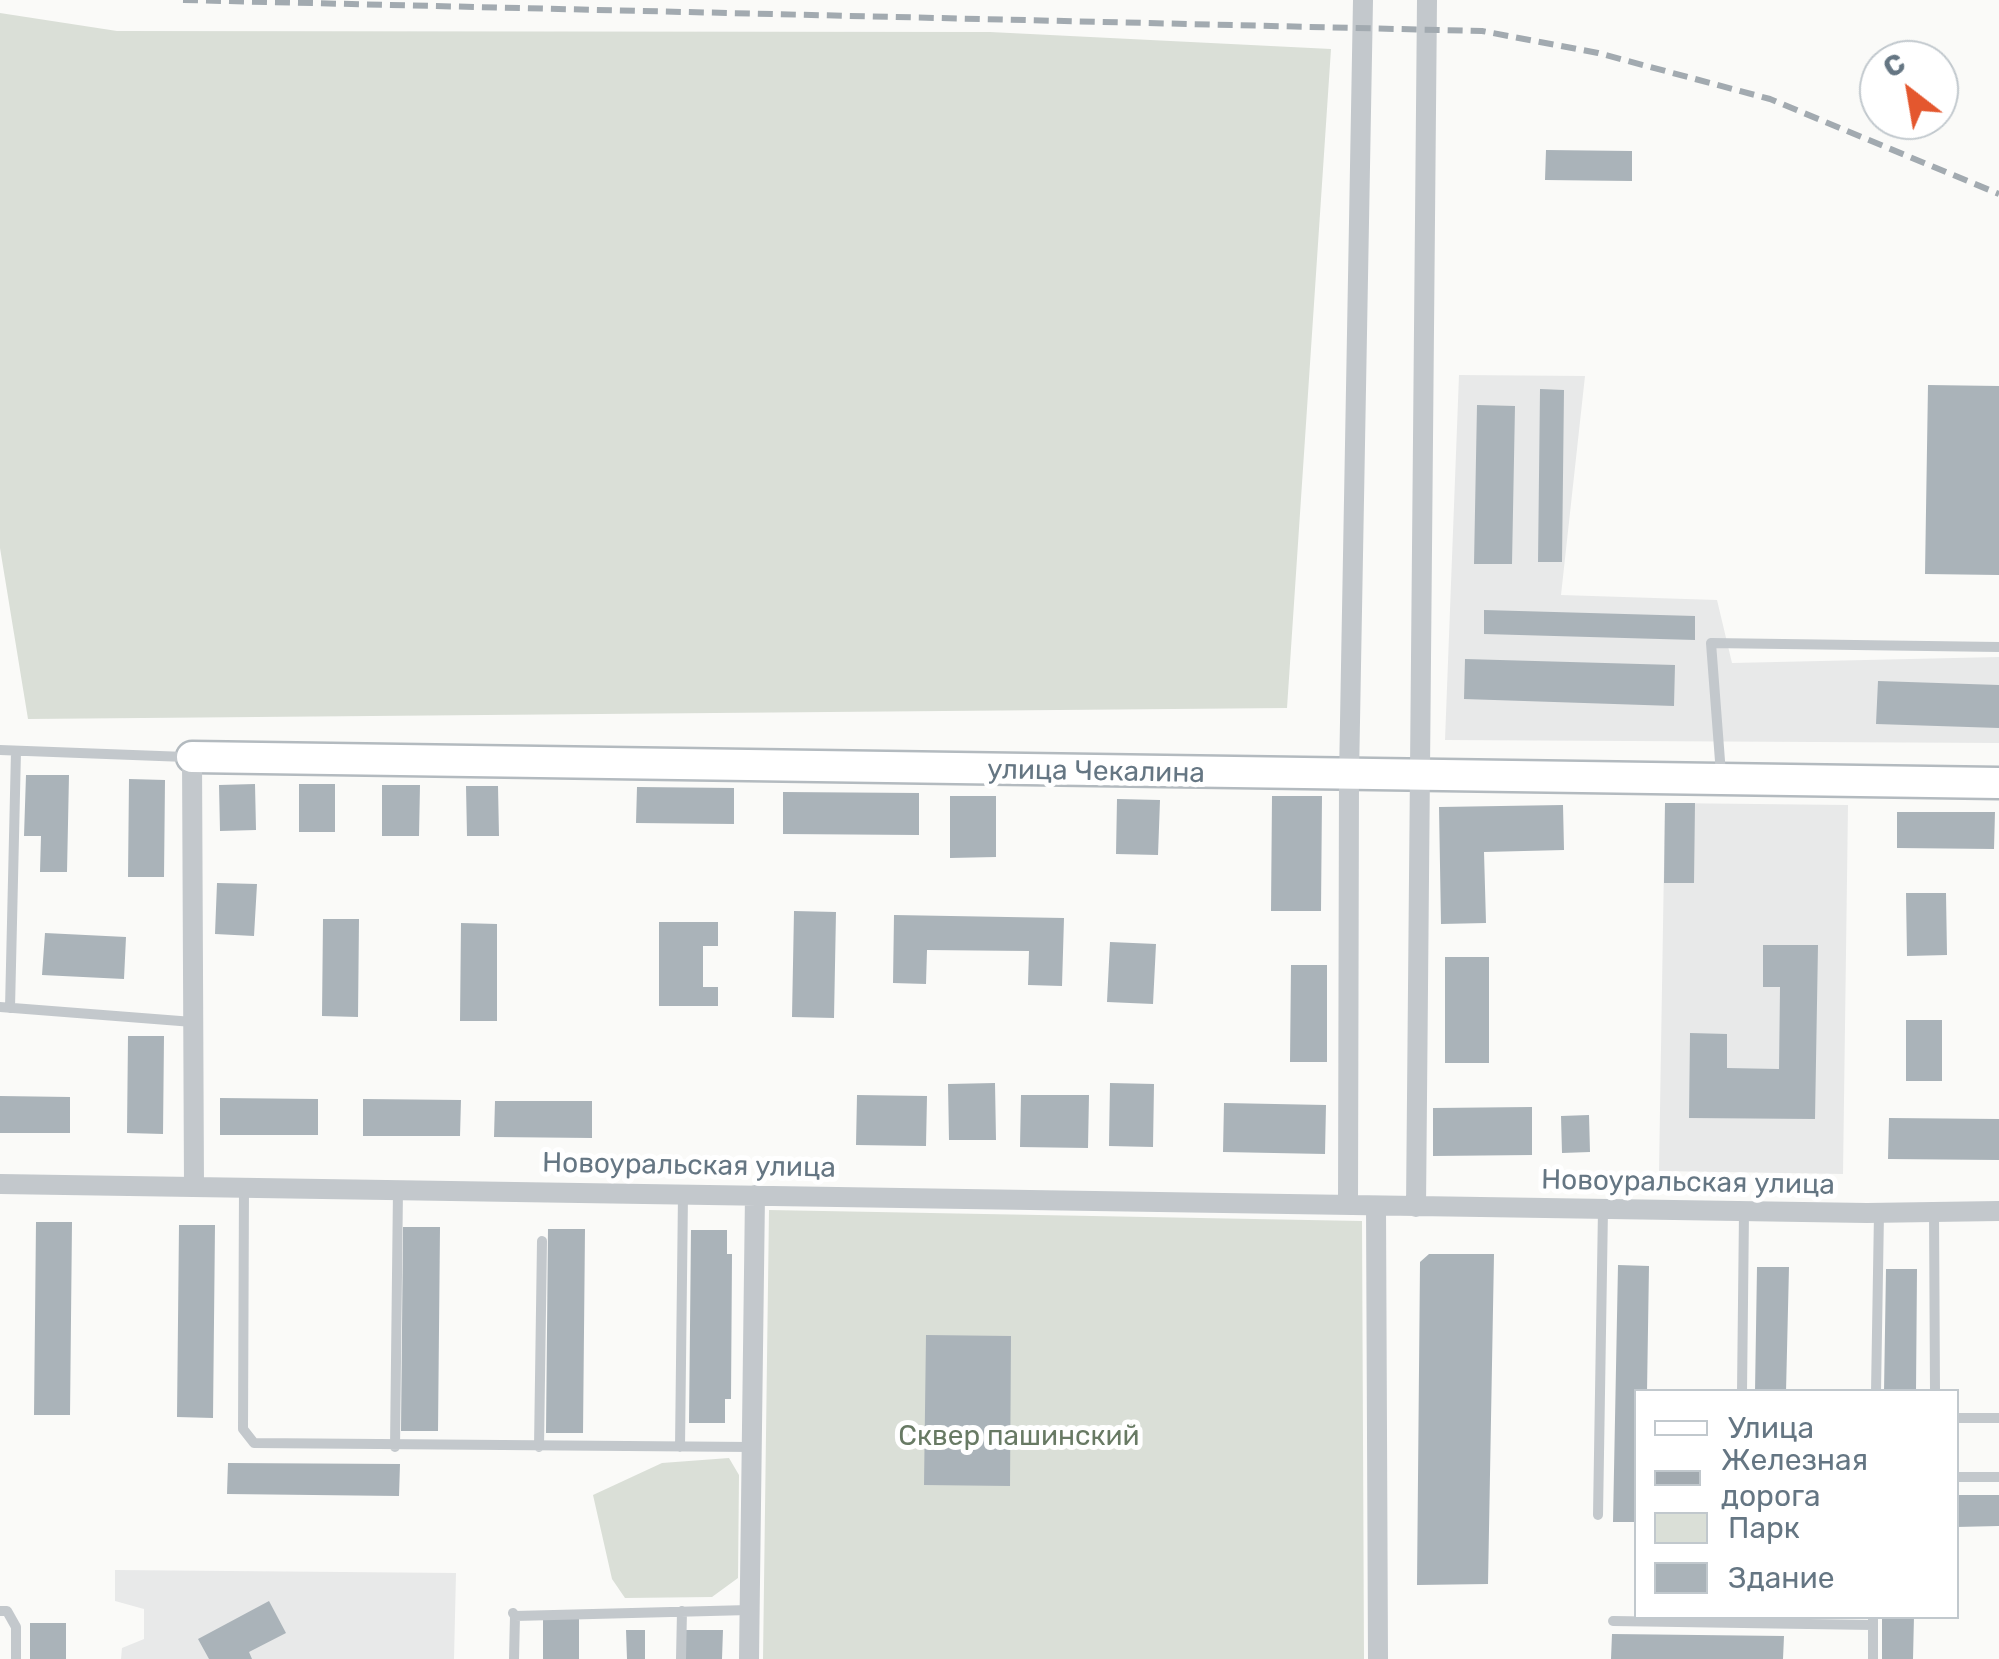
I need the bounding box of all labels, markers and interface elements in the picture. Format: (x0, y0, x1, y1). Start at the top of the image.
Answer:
north arrow (1859, 40, 1959, 140)
text: С (1877, 46, 1911, 85)
street label: улица Чекалина (987, 753, 1205, 791)
street label: Новоуральская улица (542, 1147, 836, 1185)
street label: Новоуральская улица (1541, 1164, 1835, 1202)
legend (1634, 1389, 1959, 1619)
text: Улица (1728, 1410, 1814, 1446)
park label: Сквер пашинский (898, 1420, 1140, 1454)
text: Железная дорога (1721, 1442, 1868, 1514)
text: Парк (1728, 1510, 1800, 1546)
text: Здание (1728, 1560, 1835, 1596)

